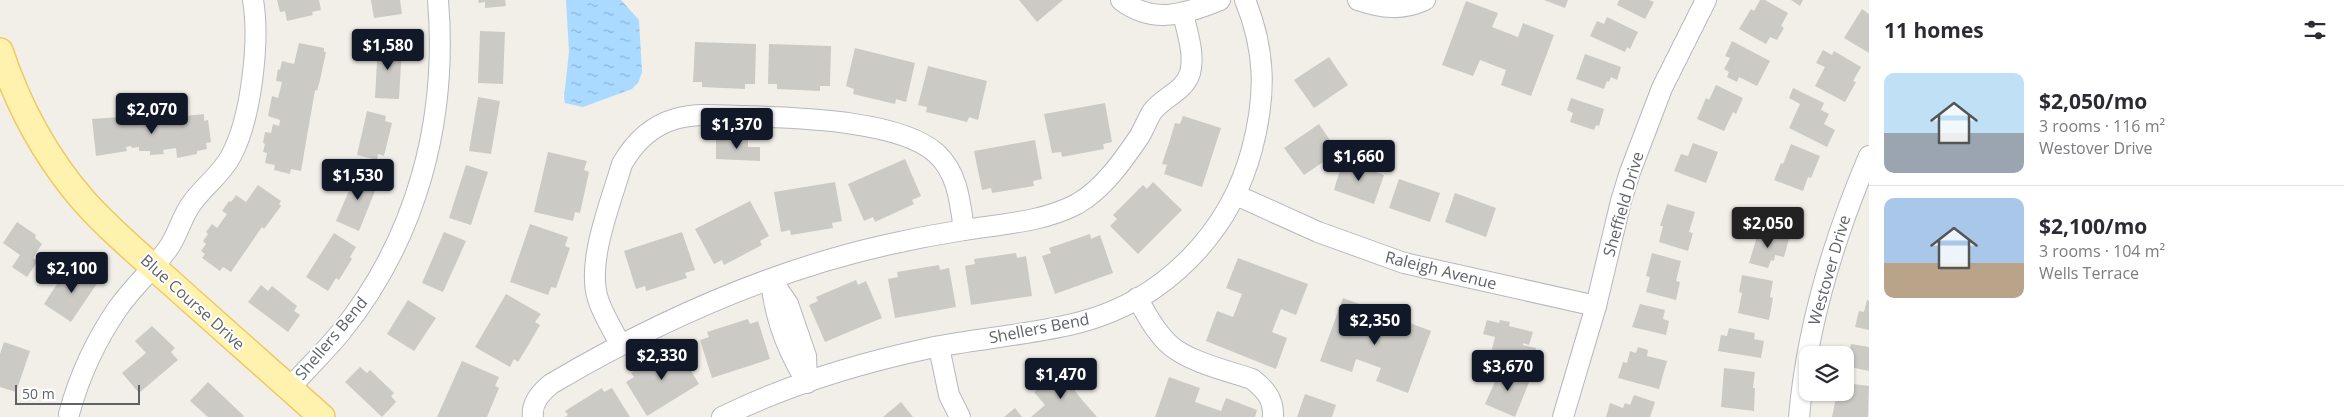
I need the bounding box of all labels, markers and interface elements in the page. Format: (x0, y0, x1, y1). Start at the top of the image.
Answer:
text: 11 homes (1884, 16, 1984, 44)
icon: filters (2301, 16, 2329, 44)
pin: $1,580 (347, 28, 429, 71)
text: $1,580 (363, 34, 413, 56)
text: $2,050/mo (2039, 87, 2147, 115)
pin: $2,070 (111, 92, 193, 135)
icon: home (1924, 93, 1984, 153)
text: $2,070 (127, 98, 177, 120)
pin: $1,370 (696, 108, 778, 150)
text: $1,370 (712, 113, 762, 135)
text: 3 rooms · 116 m² (2039, 115, 2165, 137)
text: Westover Drive (2039, 137, 2153, 159)
pin: $1,660 (1318, 140, 1400, 182)
text: $1,660 (1334, 145, 1384, 167)
street label: Sheffield Drive (1597, 149, 1649, 259)
pin: $1,530 (317, 158, 399, 201)
text: $1,530 (333, 164, 383, 186)
pin: $2,050 (1727, 206, 1809, 249)
text: $2,050 (1743, 212, 1793, 234)
street label: Westover Drive (1803, 212, 1855, 328)
text: $2,100/mo (2039, 212, 2147, 240)
icon: home (1924, 218, 1984, 278)
text: 3 rooms · 104 m² (2039, 240, 2165, 262)
street label: Raleigh Avenue (1383, 246, 1499, 294)
street label: Blue Course Drive (136, 249, 250, 355)
pin: $2,100 (31, 252, 113, 294)
text: $2,100 (47, 257, 97, 279)
text: Wells Terrace (2039, 262, 2139, 284)
street label: Shellers Bend (290, 292, 372, 384)
pin: $2,350 (1334, 304, 1416, 346)
street label: Shellers Bend (987, 307, 1091, 349)
text: $2,350 (1350, 309, 1400, 331)
pin: $2,330 (621, 338, 703, 381)
text: $2,330 (637, 344, 687, 366)
map controls (1799, 346, 1854, 401)
button: layers (1799, 346, 1854, 401)
pin: $3,670 (1467, 350, 1549, 392)
text: $3,670 (1483, 355, 1533, 377)
pin: $1,470 (1020, 358, 1102, 400)
text: $1,470 (1036, 363, 1086, 385)
scale bar (15, 382, 140, 405)
text: 50 m (22, 384, 55, 403)

